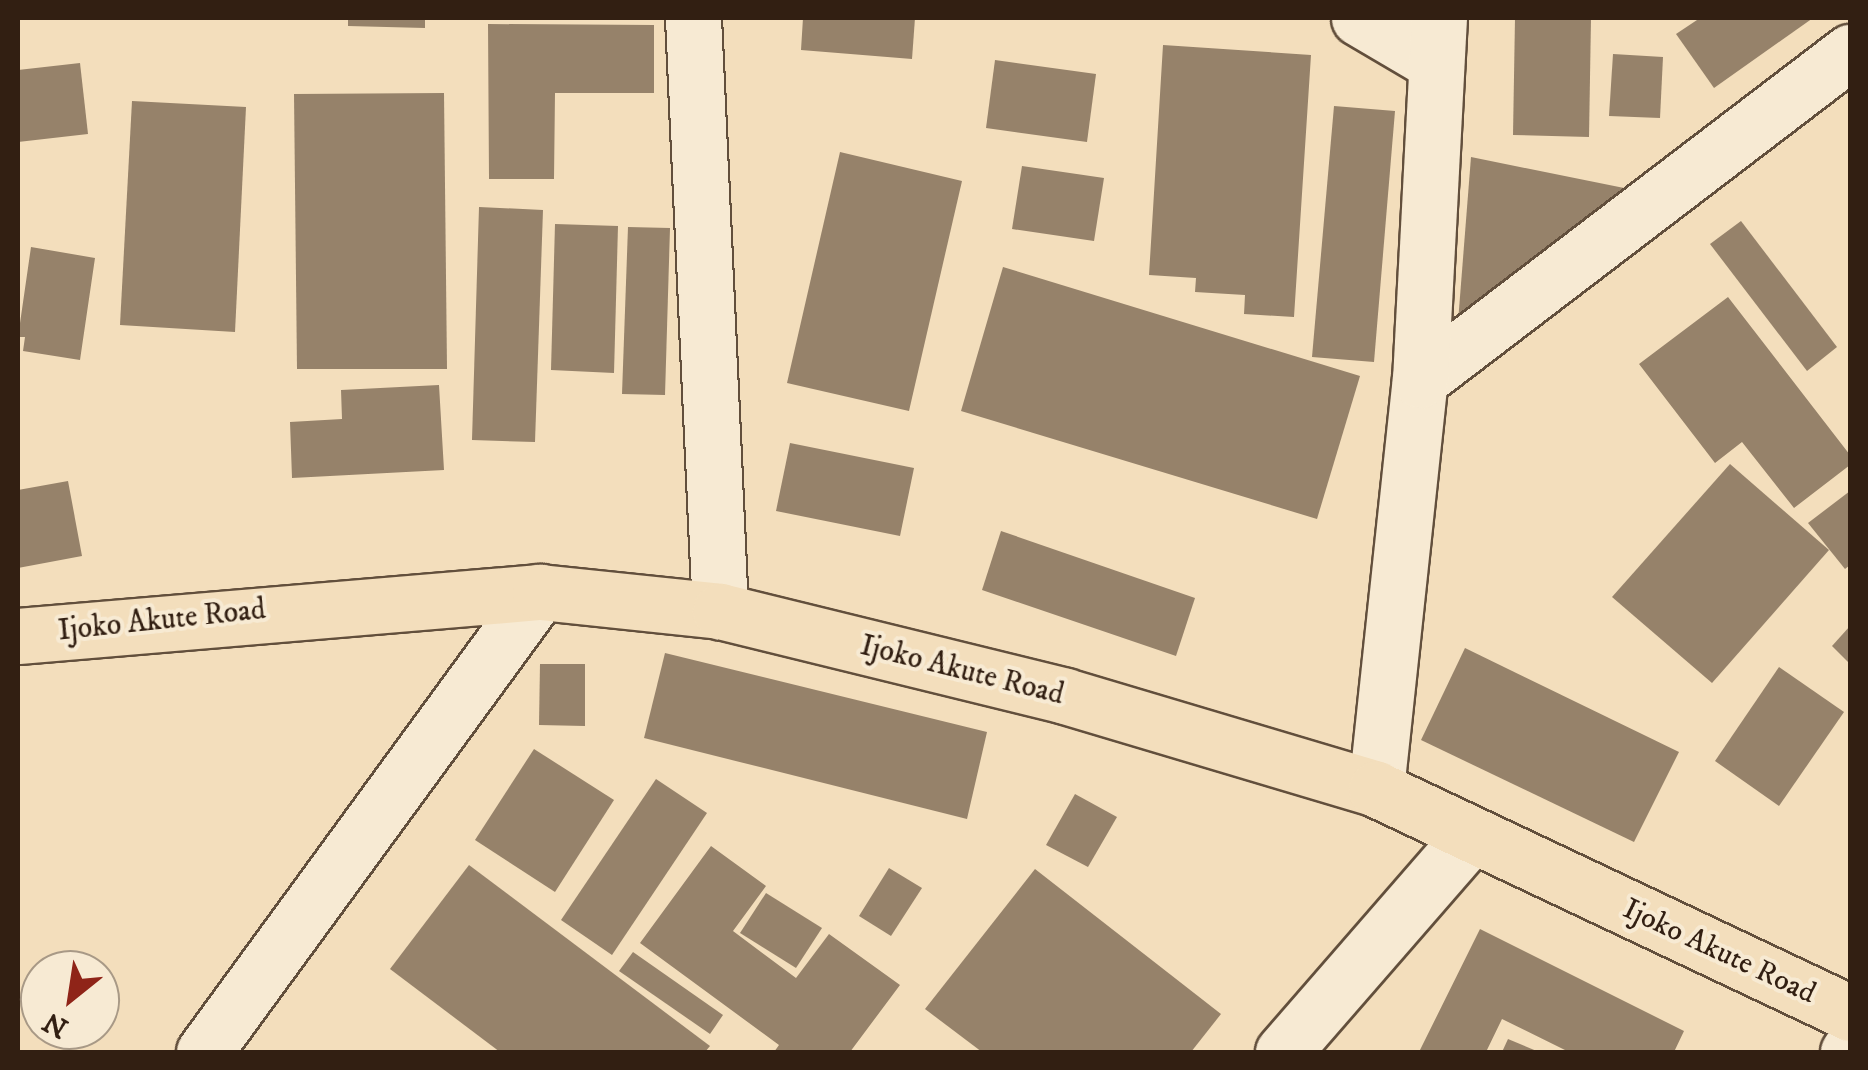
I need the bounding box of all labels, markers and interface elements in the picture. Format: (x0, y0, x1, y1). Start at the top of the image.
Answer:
street label: Ijoko Akute Road (56, 592, 268, 650)
street label: Ijoko Akute Road (856, 628, 1068, 714)
street label: Ijoko Akute Road (1617, 892, 1821, 1012)
north arrow (20, 950, 120, 1050)
text: N (37, 1004, 74, 1046)

